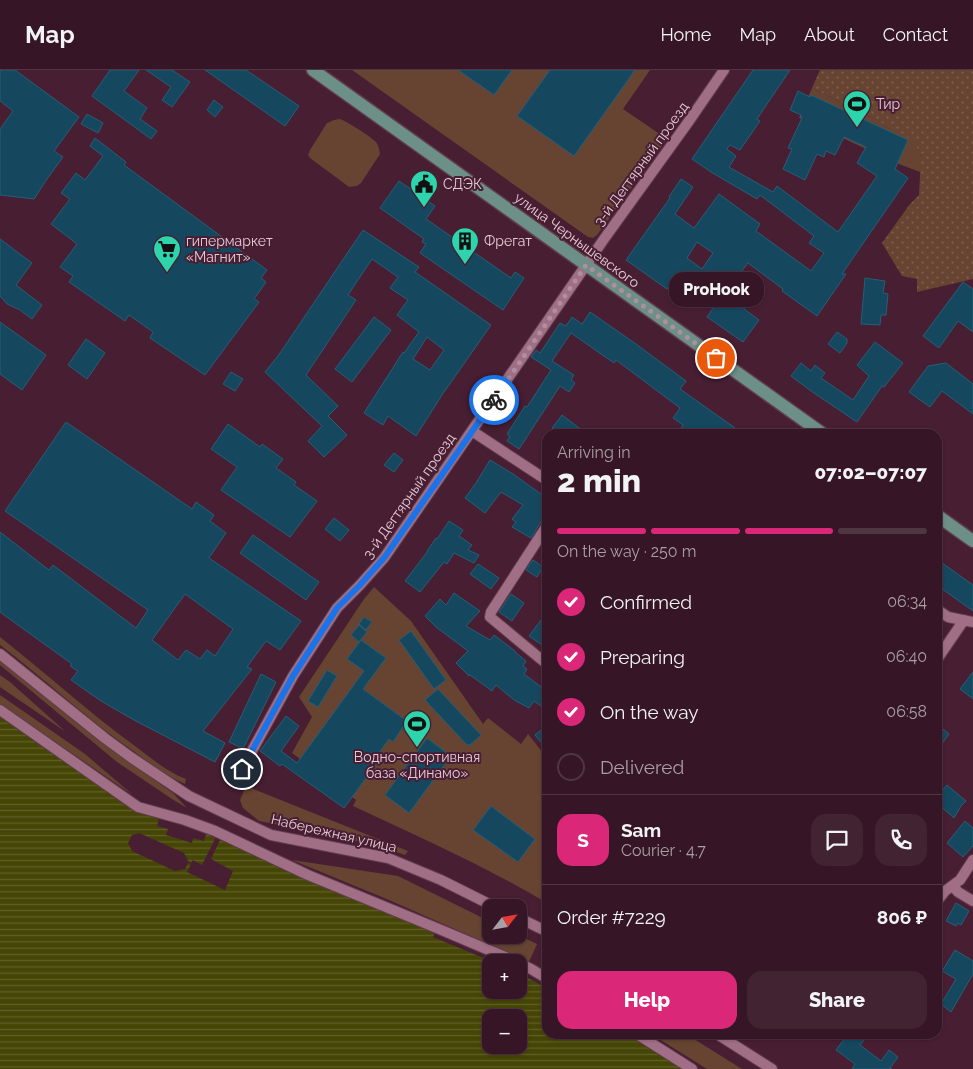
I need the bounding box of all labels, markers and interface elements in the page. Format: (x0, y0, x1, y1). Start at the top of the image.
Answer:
text: Map (25, 20, 75, 49)
text: Home (660, 24, 711, 45)
text: Map (739, 24, 776, 45)
text: About (804, 24, 855, 45)
text: Contact (883, 24, 948, 45)
sports icon: Тир (842, 89, 872, 128)
place label: Тир (876, 96, 901, 112)
street label: 3-й Дегтярный проезд (591, 99, 691, 229)
public building icon: СДЭК (409, 169, 439, 208)
place label: СДЭК (443, 176, 482, 192)
street label: улица Чернышевского (511, 189, 643, 291)
building icon: Фрегат (450, 226, 480, 265)
place label: гипермаркет «Магнит» (186, 233, 273, 265)
place label: Фрегат (484, 233, 532, 249)
supermarket icon: гипермаркет «Магнит» (152, 234, 182, 273)
callout: ProHook (668, 273, 764, 308)
text: ProHook (683, 280, 750, 299)
pin (695, 337, 737, 379)
icon: bag (702, 344, 730, 372)
courier (469, 375, 519, 425)
icon: bike (480, 386, 508, 414)
street label: 3-й Дегтярный проезд (360, 430, 458, 562)
text: Arriving in (557, 443, 631, 462)
text: 07:02–07:07 (814, 461, 927, 483)
text: 2 min (557, 462, 641, 499)
text: On the way · 250 m (557, 542, 696, 561)
icon: check (557, 588, 585, 616)
text: Confirmed (600, 591, 692, 613)
text: 06:34 (887, 592, 927, 611)
icon: check (557, 643, 585, 671)
text: Preparing (600, 646, 685, 668)
text: 06:40 (886, 647, 927, 666)
icon: check (557, 698, 585, 726)
text: On the way (600, 701, 699, 723)
text: 06:58 (886, 702, 927, 721)
sports icon: Водно-спортивная база «Динамо» (402, 709, 432, 748)
pin (221, 748, 263, 790)
place label: Водно-спортивная база «Динамо» (354, 749, 480, 781)
icon: home (228, 755, 256, 783)
text: Delivered (600, 756, 684, 778)
street label: Набережная улица (270, 811, 398, 855)
button: chat (811, 814, 863, 866)
button: phone (875, 814, 927, 866)
text: Sam (621, 819, 661, 841)
text: S (577, 829, 589, 851)
text: Courier · 4.7 (621, 841, 706, 860)
north arrow (482, 899, 528, 944)
map controls (482, 899, 527, 1054)
text: Order #7229 (557, 906, 666, 928)
text: 806 ₽ (877, 906, 927, 928)
button: + (482, 954, 527, 999)
button: Help (557, 971, 737, 1029)
button: Share (747, 971, 927, 1029)
button: − (482, 1009, 527, 1054)

